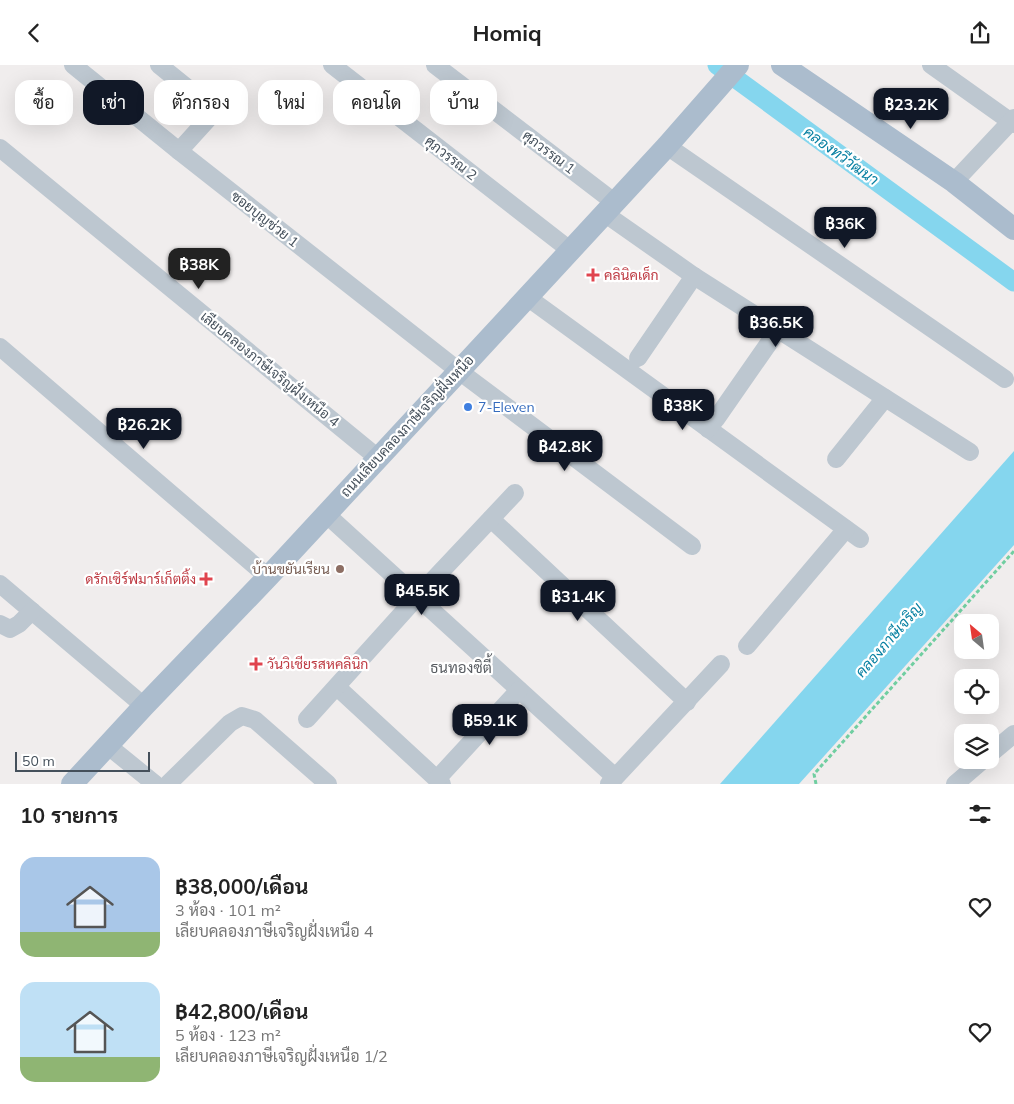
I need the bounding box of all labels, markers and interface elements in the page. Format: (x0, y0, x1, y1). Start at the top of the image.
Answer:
icon: back (20, 19, 48, 47)
text: Homiq (472, 19, 542, 47)
icon: share (966, 19, 994, 47)
chip: ซื้อ (15, 80, 73, 125)
chip: เช่า (83, 80, 144, 125)
chip: ตัวกรอง (154, 80, 248, 125)
chip: ใหม่ (258, 80, 323, 125)
chip: คอนโด (333, 80, 420, 125)
chip: บ้าน (430, 80, 497, 125)
pin: ฿23.2K (870, 87, 952, 130)
text: ฿23.2K (884, 94, 938, 114)
water label: คลองทวีวัฒนา (800, 122, 882, 189)
street label: ศุภวรรณ 1 (518, 126, 579, 178)
street label: ศุภวรรณ 2 (421, 132, 481, 185)
street label: ซอยบุญช่วย 1 (227, 187, 303, 252)
pin: ฿36K (815, 207, 875, 249)
text: ฿36K (825, 213, 865, 233)
pin: ฿38K (169, 247, 229, 290)
text: ฿38K (179, 254, 219, 274)
place label: คลินิคเด็ก (604, 266, 659, 284)
marker: คลินิคเด็ก (586, 268, 600, 282)
street label: เลียบคลองภาษีเจริญฝั่งเหนือ 4 (197, 305, 345, 431)
pin: ฿36.5K (735, 305, 817, 348)
text: ฿36.5K (749, 312, 803, 332)
street label: ถนนเลียบคลองภาษีเจริญฝั่งเหนือ (335, 350, 478, 501)
pin: ฿38K (653, 389, 713, 431)
text: ฿38K (663, 395, 703, 415)
place label: 7-Eleven (478, 398, 535, 416)
marker: 7-Eleven (462, 401, 474, 413)
pin: ฿26.2K (103, 407, 185, 450)
text: ฿26.2K (117, 414, 171, 434)
pin: ฿42.8K (524, 429, 606, 472)
text: ฿42.8K (538, 436, 592, 456)
place label: บ้านขยันเรียน (252, 560, 330, 578)
marker: บ้านขยันเรียน (334, 563, 346, 575)
place label: ดรักเซิร์ฟมาร์เก็ตติ้ง (85, 568, 196, 588)
marker: ดรักเซิร์ฟมาร์เก็ตติ้ง (200, 573, 212, 585)
pin: ฿45.5K (381, 573, 463, 616)
pin: ฿31.4K (537, 579, 619, 622)
text: ฿45.5K (395, 580, 449, 600)
text: ฿31.4K (551, 586, 605, 606)
water label: คลองภาษีเจริญ (851, 598, 927, 681)
north arrow (954, 614, 999, 659)
map controls (954, 614, 999, 769)
district label: ธนทองซิตี้ (430, 653, 493, 677)
place label: วันวิเชียรสหคลินิก (267, 655, 368, 673)
marker: วันวิเชียรสหคลินิก (249, 657, 263, 671)
button: locate (954, 669, 999, 714)
pin: ฿59.1K (449, 703, 531, 746)
text: ฿59.1K (463, 710, 517, 730)
button: layers (954, 724, 999, 769)
scale bar (15, 749, 150, 772)
text: 50 m (22, 752, 55, 770)
icon: filters (966, 800, 994, 828)
text: 10 รายการ (20, 802, 118, 828)
text: ฿38,000/เดือน (175, 873, 309, 899)
icon: home (60, 877, 120, 937)
icon: heart (966, 893, 994, 921)
text: 3 ห้อง · 101 m² (175, 900, 281, 920)
text: เลียบคลองภาษีเจริญฝั่งเหนือ 4 (175, 921, 373, 941)
text: ฿42,800/เดือน (175, 998, 309, 1024)
icon: home (60, 1002, 120, 1062)
icon: heart (966, 1018, 994, 1046)
text: 5 ห้อง · 123 m² (175, 1025, 281, 1045)
text: เลียบคลองภาษีเจริญฝั่งเหนือ 1/2 (175, 1046, 388, 1066)

